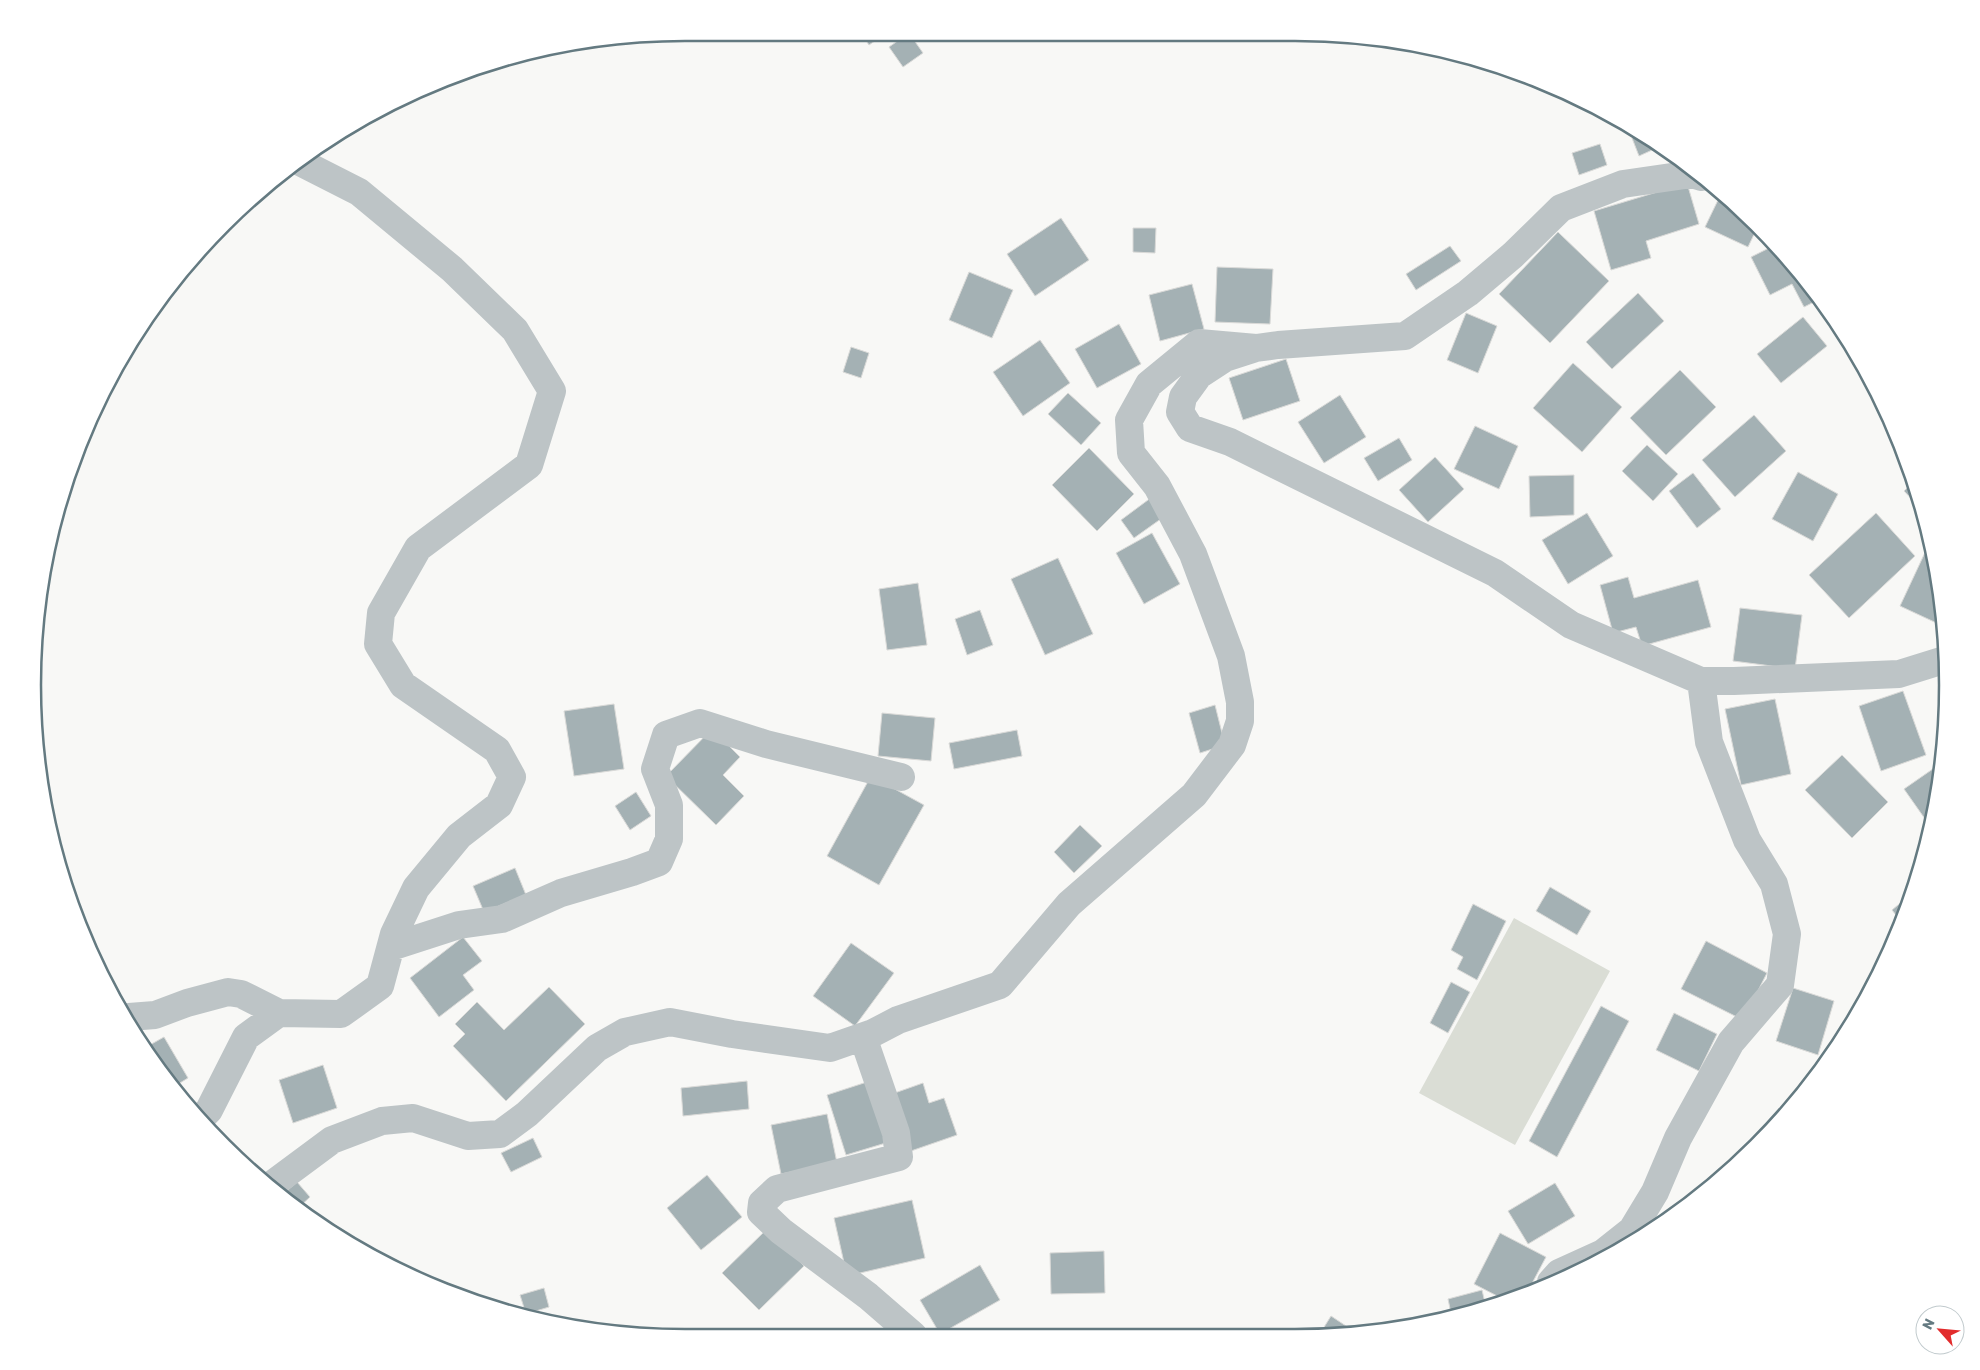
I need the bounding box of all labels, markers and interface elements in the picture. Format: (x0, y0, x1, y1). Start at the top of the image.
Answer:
north arrow (1915, 1305, 1965, 1355)
text: N (1919, 1316, 1939, 1333)

